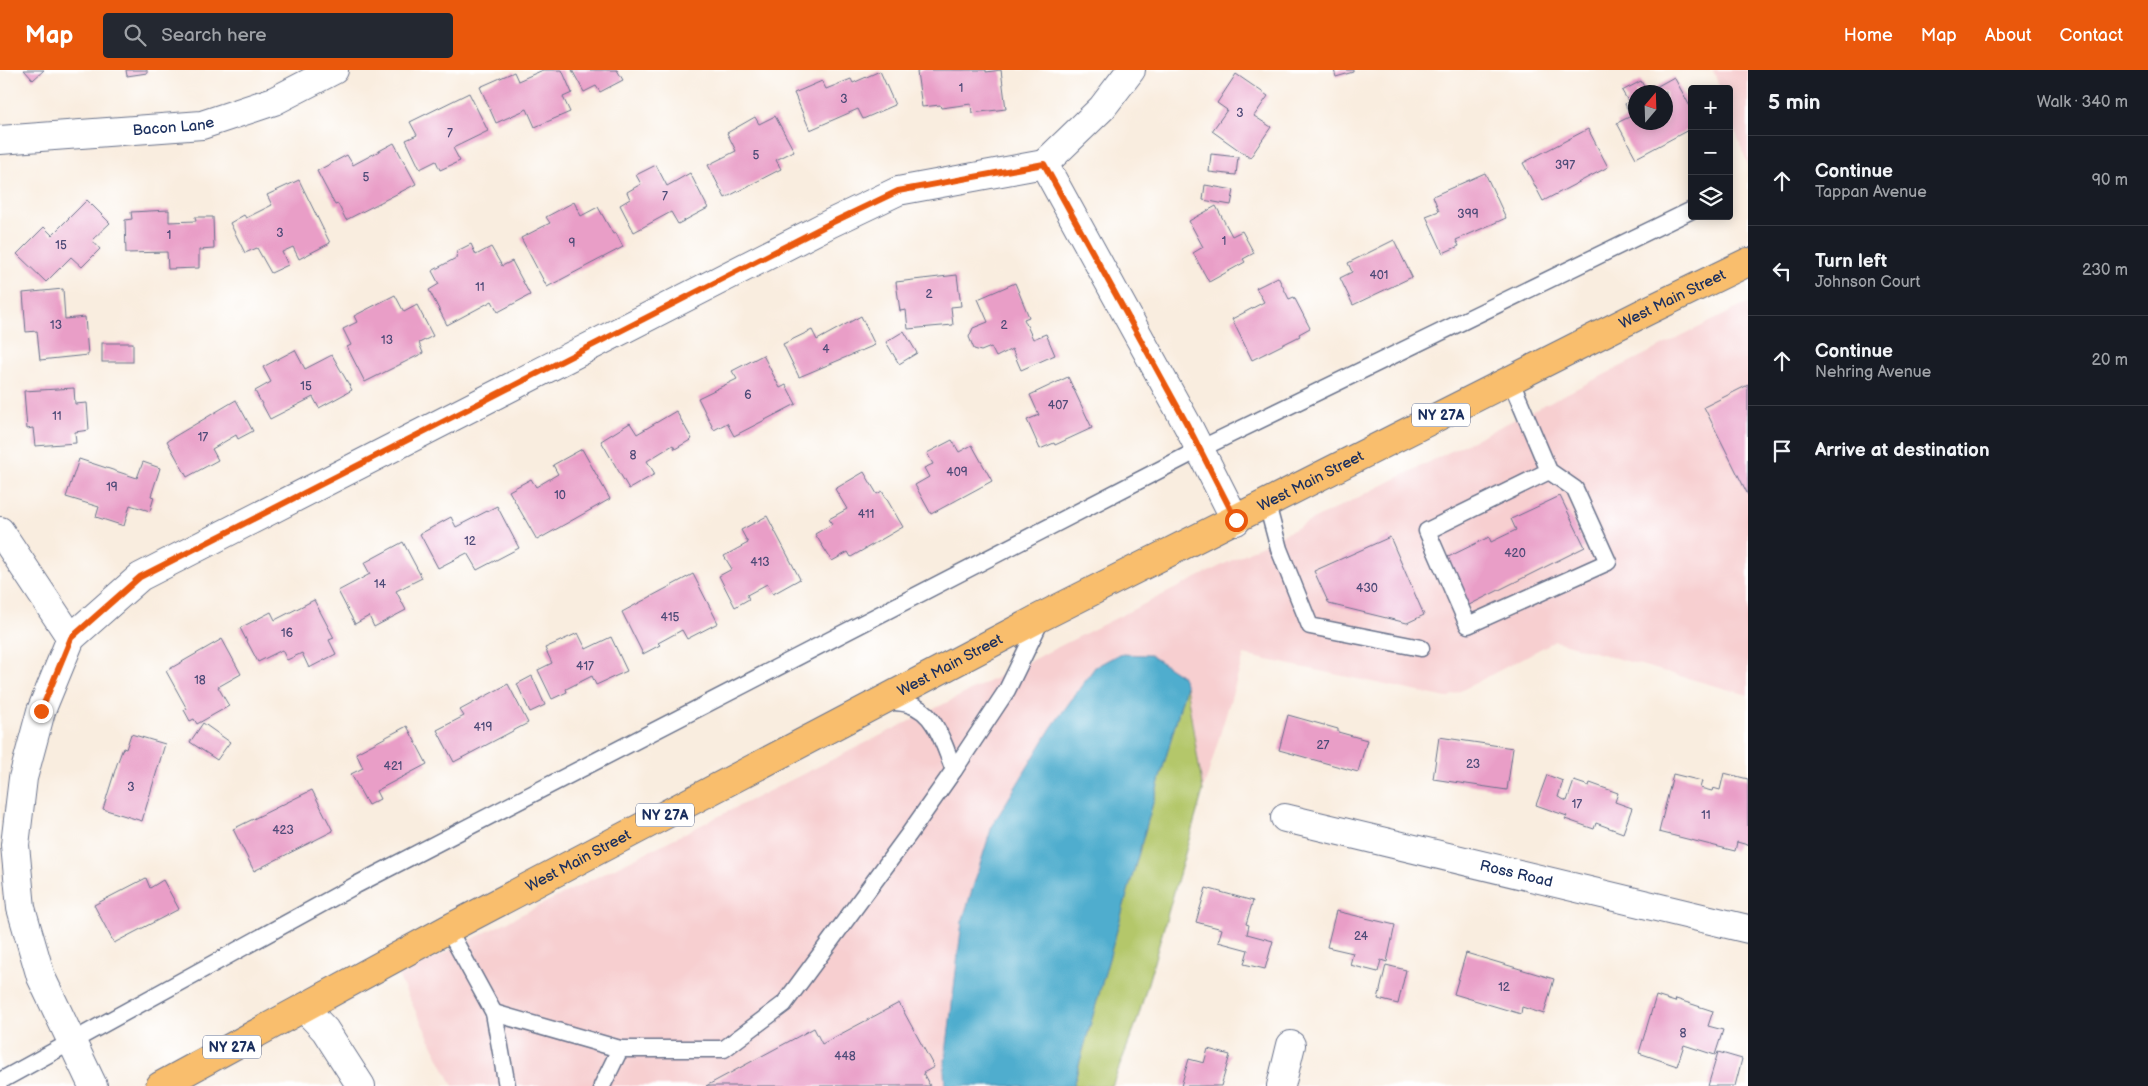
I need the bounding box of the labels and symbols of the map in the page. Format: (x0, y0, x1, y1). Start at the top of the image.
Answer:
house number: 1 (959, 81, 963, 96)
north arrow (1628, 85, 1673, 130)
house number: 3 (840, 92, 848, 107)
house number: 3 (1236, 106, 1244, 121)
street label: Bacon Lane (132, 112, 217, 140)
house number: 7 (447, 126, 453, 141)
house number: 5 (753, 148, 760, 163)
house number: 397 (1555, 158, 1575, 173)
house number: 5 (363, 170, 370, 185)
house number: 7 (662, 189, 668, 204)
house number: 399 (1457, 207, 1479, 222)
house number: 3 (276, 226, 284, 241)
house number: 1 (167, 228, 171, 243)
house number: 1 (1222, 234, 1226, 249)
house number: 9 (569, 236, 576, 251)
house number: 15 (55, 238, 67, 253)
street label: West Main Street (1616, 265, 1729, 333)
house number: 401 (1369, 268, 1389, 283)
house number: 11 (475, 280, 485, 295)
house number: 2 (925, 287, 933, 302)
house number: 13 (50, 318, 62, 333)
house number: 2 (1000, 318, 1008, 333)
house number: 13 (381, 333, 393, 348)
house number: 4 (822, 342, 830, 357)
house number: 15 (300, 379, 312, 394)
house number: 6 (744, 388, 752, 403)
house number: 407 (1048, 398, 1068, 413)
road number: NY 27A (1412, 404, 1470, 426)
house number: 11 (52, 409, 62, 424)
house number: 17 (198, 430, 208, 445)
street label: West Main Street (1254, 446, 1367, 516)
house number: 8 (630, 448, 637, 463)
house number: 409 (946, 465, 968, 480)
house number: 19 (106, 480, 118, 495)
house number: 10 (554, 488, 566, 503)
house number: 411 (858, 507, 874, 522)
route start (1225, 509, 1248, 532)
house number: 12 (464, 534, 476, 549)
house number: 420 (1504, 546, 1526, 561)
house number: 413 (750, 555, 770, 570)
house number: 14 (374, 577, 387, 592)
house number: 430 (1356, 581, 1378, 596)
house number: 415 (661, 610, 680, 625)
house number: 16 (281, 626, 293, 641)
street label: West Main Street (894, 629, 1006, 701)
house number: 417 (576, 659, 594, 674)
house number: 18 (194, 673, 206, 688)
route end (30, 700, 53, 723)
house number: 419 (474, 720, 493, 735)
house number: 27 (1317, 738, 1330, 753)
house number: 23 (1466, 757, 1480, 772)
house number: 421 (384, 759, 402, 774)
house number: 3 (127, 780, 135, 795)
house number: 17 (1572, 797, 1582, 812)
road number: NY 27A (636, 804, 694, 826)
house number: 11 (1701, 808, 1711, 823)
house number: 423 (272, 823, 294, 838)
street label: West Main Street (522, 825, 634, 896)
street label: Ross Road (1478, 856, 1555, 891)
house number: 24 (1354, 929, 1369, 944)
house number: 12 (1498, 980, 1510, 995)
house number: 8 (1680, 1026, 1687, 1041)
road number: NY 27A (203, 1036, 261, 1059)
house number: 448 (834, 1049, 856, 1064)

